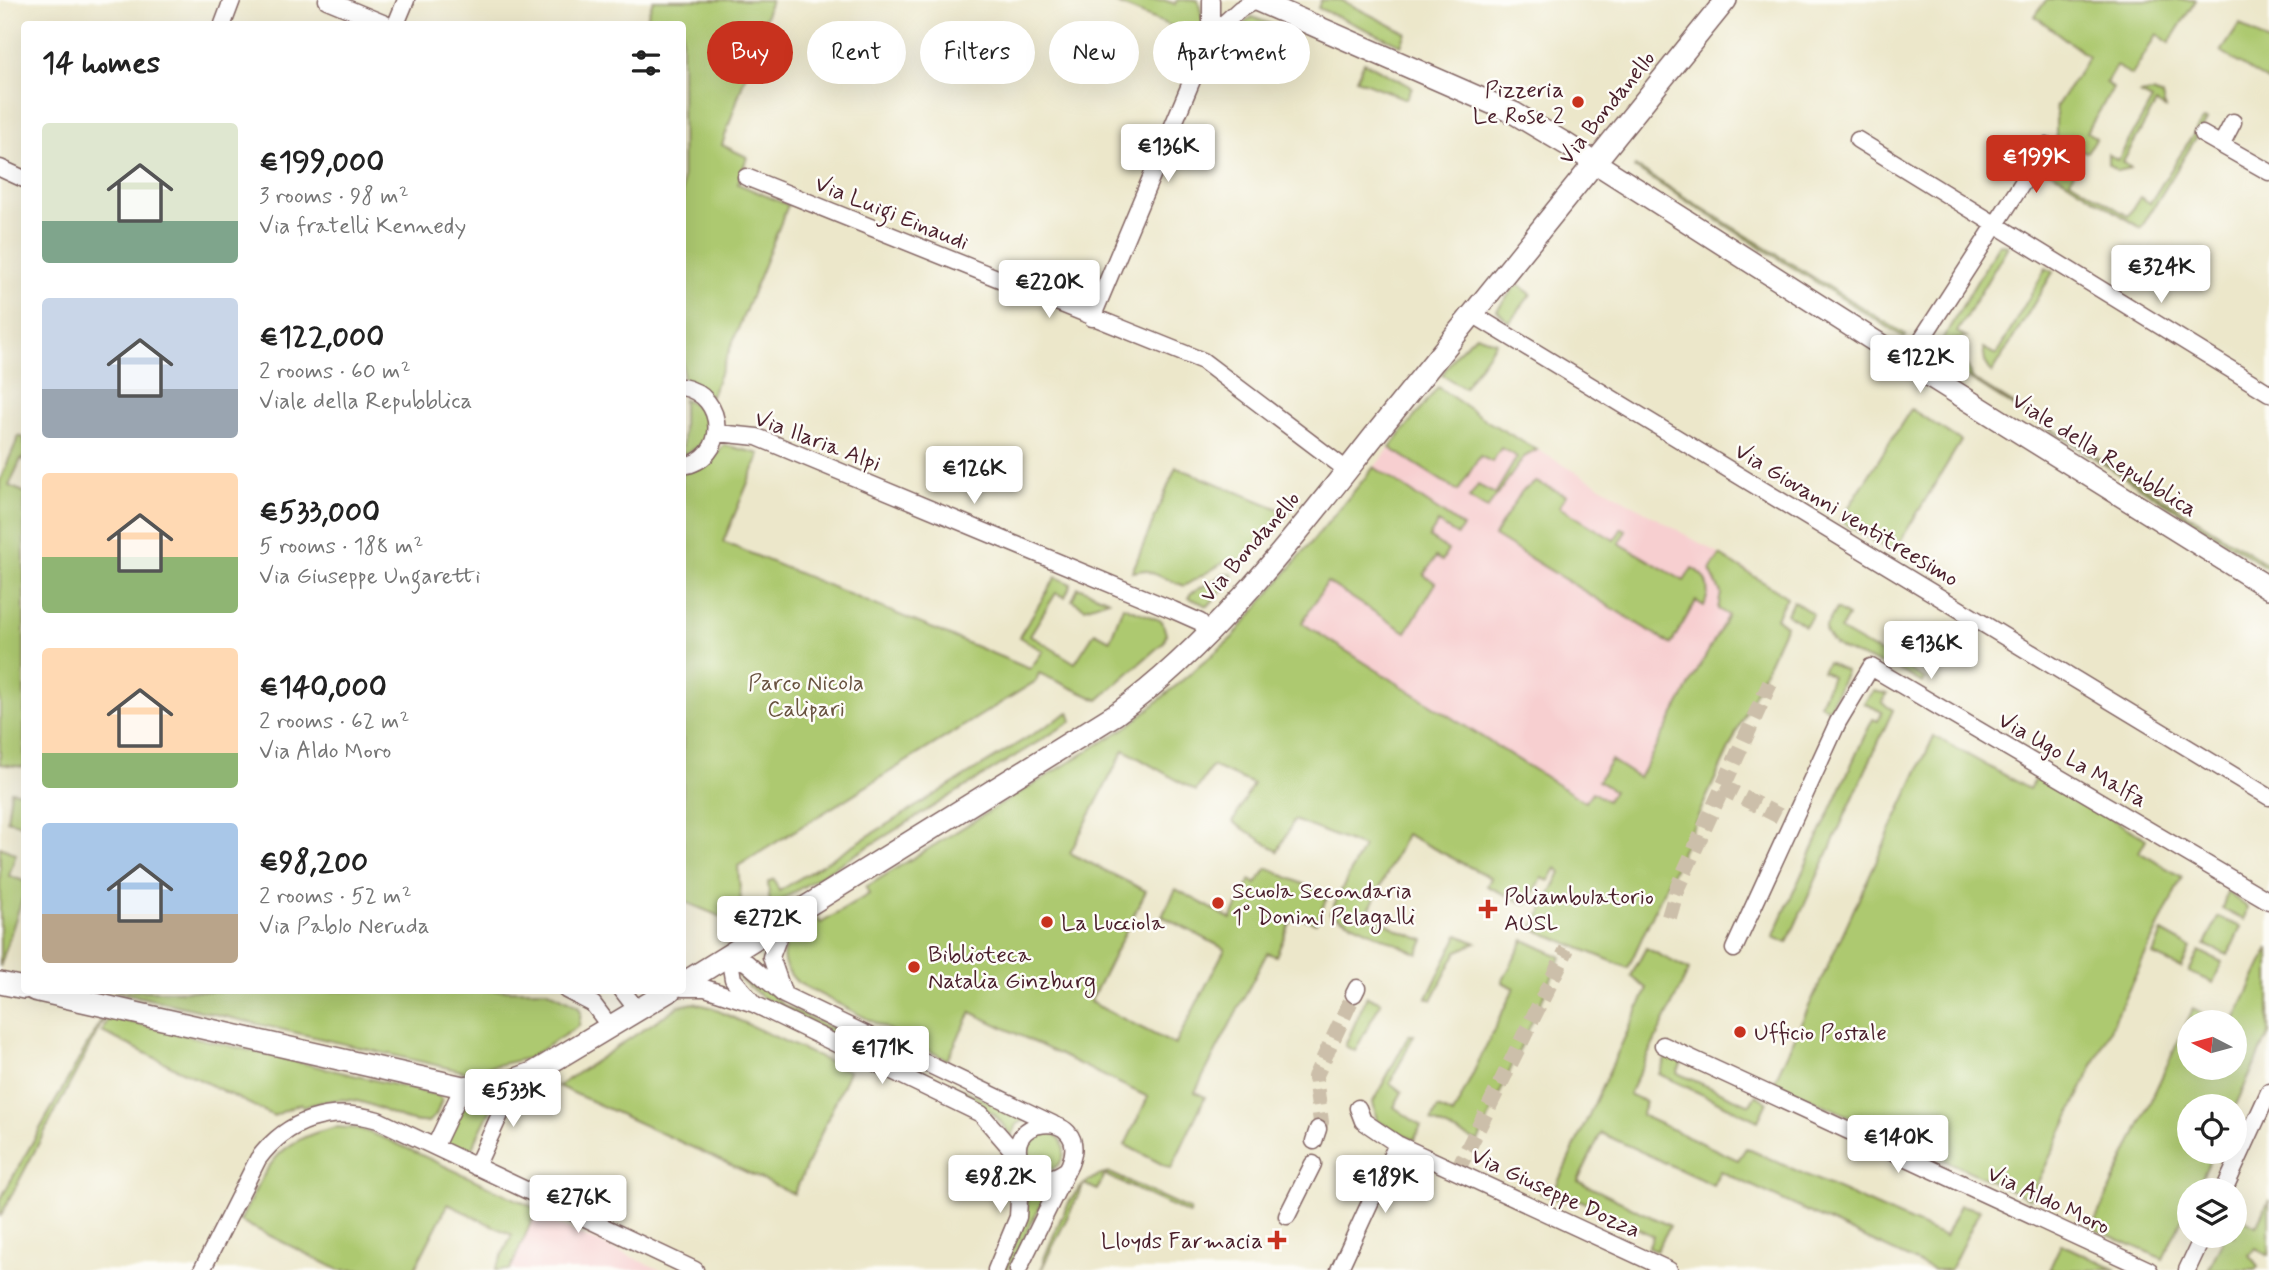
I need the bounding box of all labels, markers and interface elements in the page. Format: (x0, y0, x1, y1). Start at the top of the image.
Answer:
chip: Buy (707, 21, 793, 84)
chip: Rent (807, 21, 906, 84)
chip: Filters (920, 21, 1035, 84)
chip: New (1049, 21, 1139, 84)
chip: Apartment (1153, 21, 1310, 84)
text: 14 homes (42, 44, 160, 83)
icon: filters (627, 44, 665, 82)
street label: Via Bondanello (1552, 45, 1663, 172)
place label: Pizzeria Le Rose 2 (1473, 76, 1564, 132)
marker: Pizzeria Le Rose 2 (1570, 94, 1586, 110)
pin: €136K (1119, 124, 1217, 184)
text: €136K (1137, 132, 1199, 162)
pin: €199K (1987, 136, 2085, 195)
text: €199,000 (259, 143, 384, 182)
text: €199K (2002, 143, 2070, 173)
icon: home (98, 151, 182, 235)
street label: Via Luigi Einaudi (809, 169, 973, 260)
text: 3 rooms · 98 m² (259, 182, 409, 212)
text: Via fratelli Kennedy (259, 212, 466, 242)
pin: €324K (2112, 246, 2210, 305)
text: €324K (2127, 253, 2195, 283)
pin: €220K (1000, 260, 1098, 320)
text: €220K (1015, 268, 1083, 298)
text: €122,000 (259, 318, 384, 357)
icon: home (98, 326, 182, 410)
pin: €122K (1871, 336, 1969, 395)
text: €122K (1886, 343, 1954, 373)
text: 2 rooms · 60 m² (259, 357, 411, 387)
street label: Viale della Repubblica (2006, 386, 2202, 525)
text: Viale della Repubblica (259, 387, 472, 417)
street label: Via Ilaria Alpi (750, 404, 885, 480)
street label: Via Giovanni ventitreesimo (1728, 437, 1964, 595)
pin: €126K (925, 447, 1023, 506)
text: €126K (942, 454, 1006, 484)
street label: Via Bondanello (1194, 485, 1307, 610)
text: €533,000 (259, 493, 380, 532)
icon: home (98, 501, 182, 585)
text: 5 rooms · 188 m² (259, 532, 423, 562)
text: Via Giuseppe Ungaretti (259, 562, 480, 592)
pin: €136K (1882, 622, 1980, 681)
text: €136K (1900, 629, 1962, 659)
text: €140,000 (259, 668, 387, 707)
park label: Parco Nicola Calipari (748, 669, 864, 725)
icon: home (98, 676, 182, 760)
street label: Via Ugo La Malfa (1992, 706, 2152, 816)
text: 2 rooms · 62 m² (259, 707, 410, 737)
text: Via Aldo Moro (259, 737, 391, 767)
text: €98,200 (259, 843, 368, 882)
icon: home (98, 851, 182, 935)
place label: Scuola Secondaria 1° Donini Pelagalli (1232, 877, 1415, 935)
text: 2 rooms · 52 m² (259, 882, 412, 912)
place label: Poliambulatorio AUSL (1504, 883, 1654, 939)
marker: Scuola Secondaria 1° Donini Pelagalli (1210, 895, 1226, 911)
pin: €272K (718, 897, 816, 956)
marker: Poliambulatorio AUSL (1478, 899, 1498, 919)
text: €272K (733, 904, 801, 934)
place label: La Lucciola (1061, 909, 1165, 939)
text: Via Pablo Neruda (259, 912, 430, 942)
marker: La Lucciola (1039, 914, 1055, 930)
place label: Biblioteca Natalia Ginzburg (928, 941, 1096, 999)
marker: Biblioteca Natalia Ginzburg (906, 959, 922, 975)
north arrow (2177, 1010, 2247, 1080)
map controls (2177, 1010, 2247, 1248)
place label: Ufficio Postale (1754, 1019, 1887, 1049)
marker: Ufficio Postale (1732, 1024, 1748, 1040)
pin: €171K (833, 1026, 931, 1086)
text: €171K (851, 1034, 913, 1064)
pin: €533K (464, 1070, 562, 1129)
text: €533K (481, 1077, 545, 1107)
button: locate (2177, 1094, 2247, 1164)
pin: €140K (1849, 1116, 1947, 1175)
text: €140K (1863, 1123, 1933, 1153)
street label: Via Giuseppe Dozza (1466, 1141, 1645, 1246)
pin: €98.2K (943, 1156, 1057, 1215)
pin: €189K (1336, 1156, 1434, 1215)
street label: Via Aldo Moro (1982, 1159, 2114, 1242)
text: €98.2K (964, 1163, 1036, 1193)
text: €189K (1352, 1163, 1418, 1193)
pin: €276K (529, 1176, 627, 1235)
button: layers (2177, 1178, 2247, 1248)
text: €276K (546, 1183, 611, 1213)
place label: Lloyds Farmacia (1101, 1227, 1263, 1257)
marker: Lloyds Farmacia (1269, 1232, 1285, 1248)

